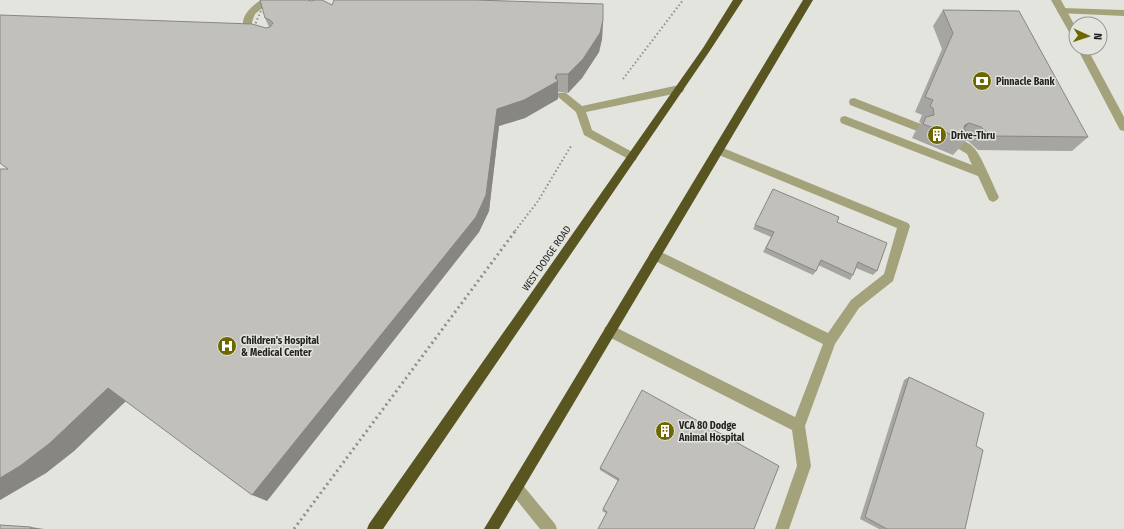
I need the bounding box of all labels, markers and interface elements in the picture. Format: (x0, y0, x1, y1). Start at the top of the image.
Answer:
north arrow (1068, 16, 1108, 56)
text: N (1091, 33, 1104, 40)
bank icon: Pinnacle Bank (971, 70, 993, 92)
place label: Pinnacle Bank (996, 76, 1055, 88)
building icon: Drive-Thru (926, 124, 948, 146)
place label: Drive-Thru (951, 130, 995, 142)
street label: WEST DODGE ROAD (520, 223, 574, 294)
hospital icon: Children's Hospital & Medical Center (216, 335, 238, 357)
place label: Children's Hospital & Medical Center (241, 335, 319, 359)
building icon: VCA 80 Dodge Animal Hospital (654, 420, 676, 442)
place label: VCA 80 Dodge Animal Hospital (678, 420, 745, 444)

